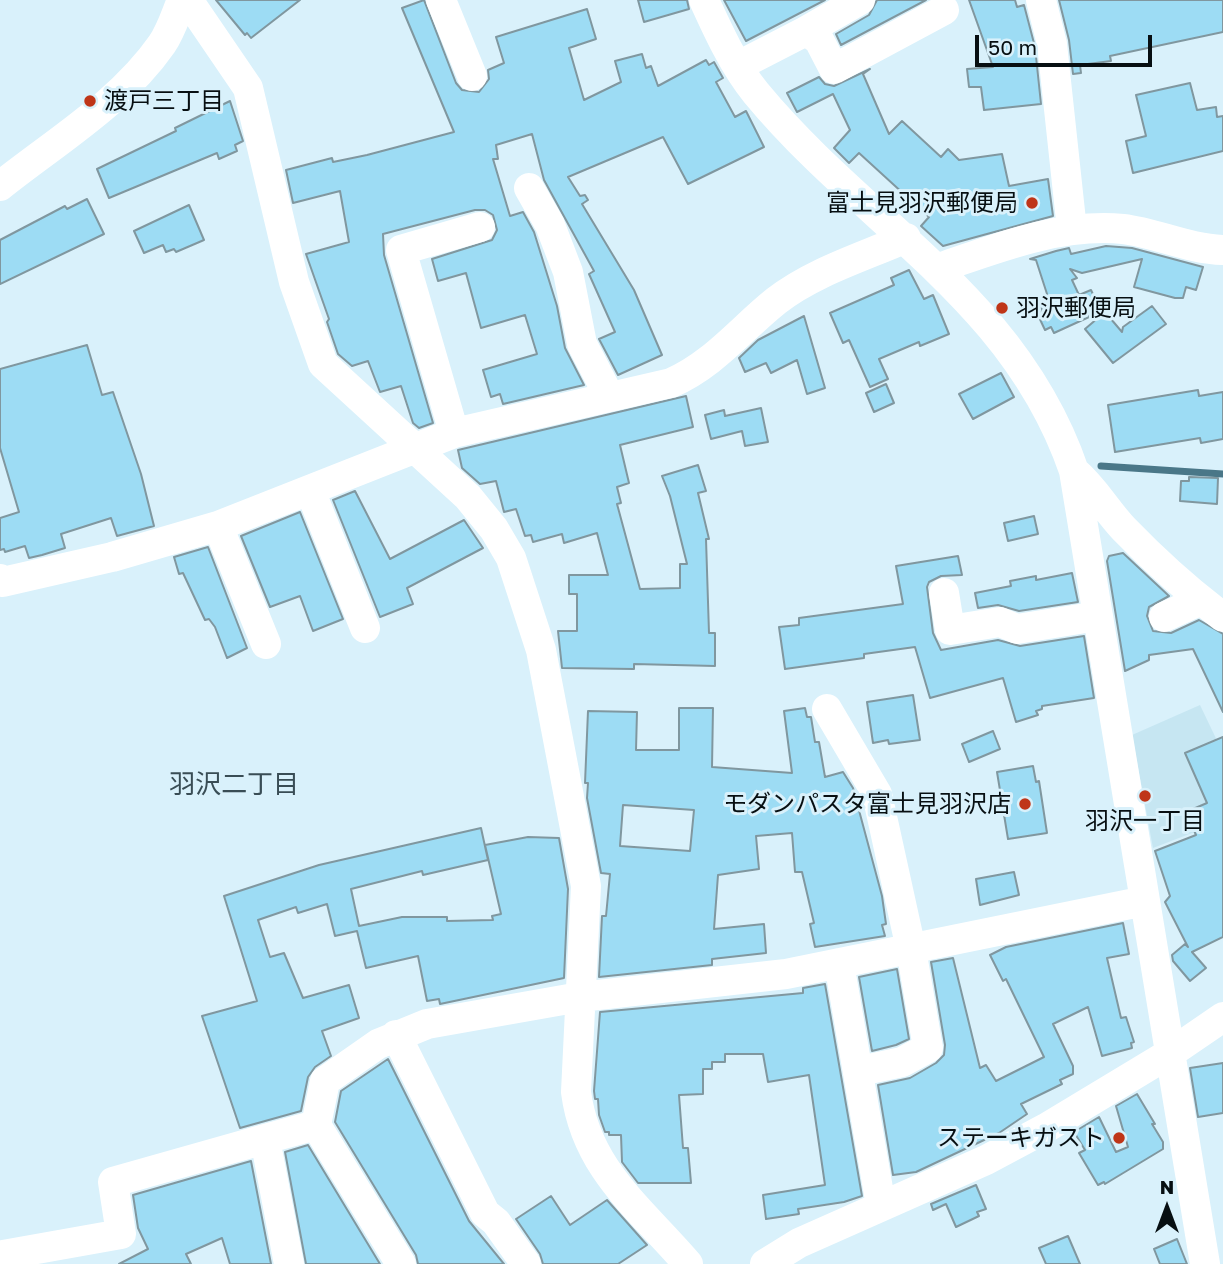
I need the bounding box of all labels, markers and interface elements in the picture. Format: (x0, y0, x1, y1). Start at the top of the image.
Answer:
scale bar (978, 21, 1155, 65)
text: 50 m (988, 34, 1037, 60)
place label: 渡戸三丁目 (104, 87, 224, 115)
marker: 渡戸三丁目 (82, 93, 98, 109)
place label: 富士見羽沢郵便局 (826, 189, 1018, 217)
marker: 富士見羽沢郵便局 (1024, 195, 1040, 211)
place label: 羽沢郵便局 (1016, 294, 1136, 322)
marker: 羽沢郵便局 (994, 300, 1010, 316)
district label: 羽沢二丁目 (169, 769, 299, 801)
marker: 羽沢一丁目 (1137, 788, 1153, 804)
place label: モダンパスタ富士見羽沢店 (723, 790, 1011, 818)
marker: モダンパスタ富士見羽沢店 (1017, 796, 1033, 812)
place label: 羽沢一丁目 (1085, 807, 1205, 835)
place label: ステーキガスト (937, 1124, 1105, 1152)
marker: ステーキガスト (1111, 1130, 1127, 1146)
north arrow (1132, 1173, 1202, 1243)
text: N (1160, 1175, 1174, 1198)

